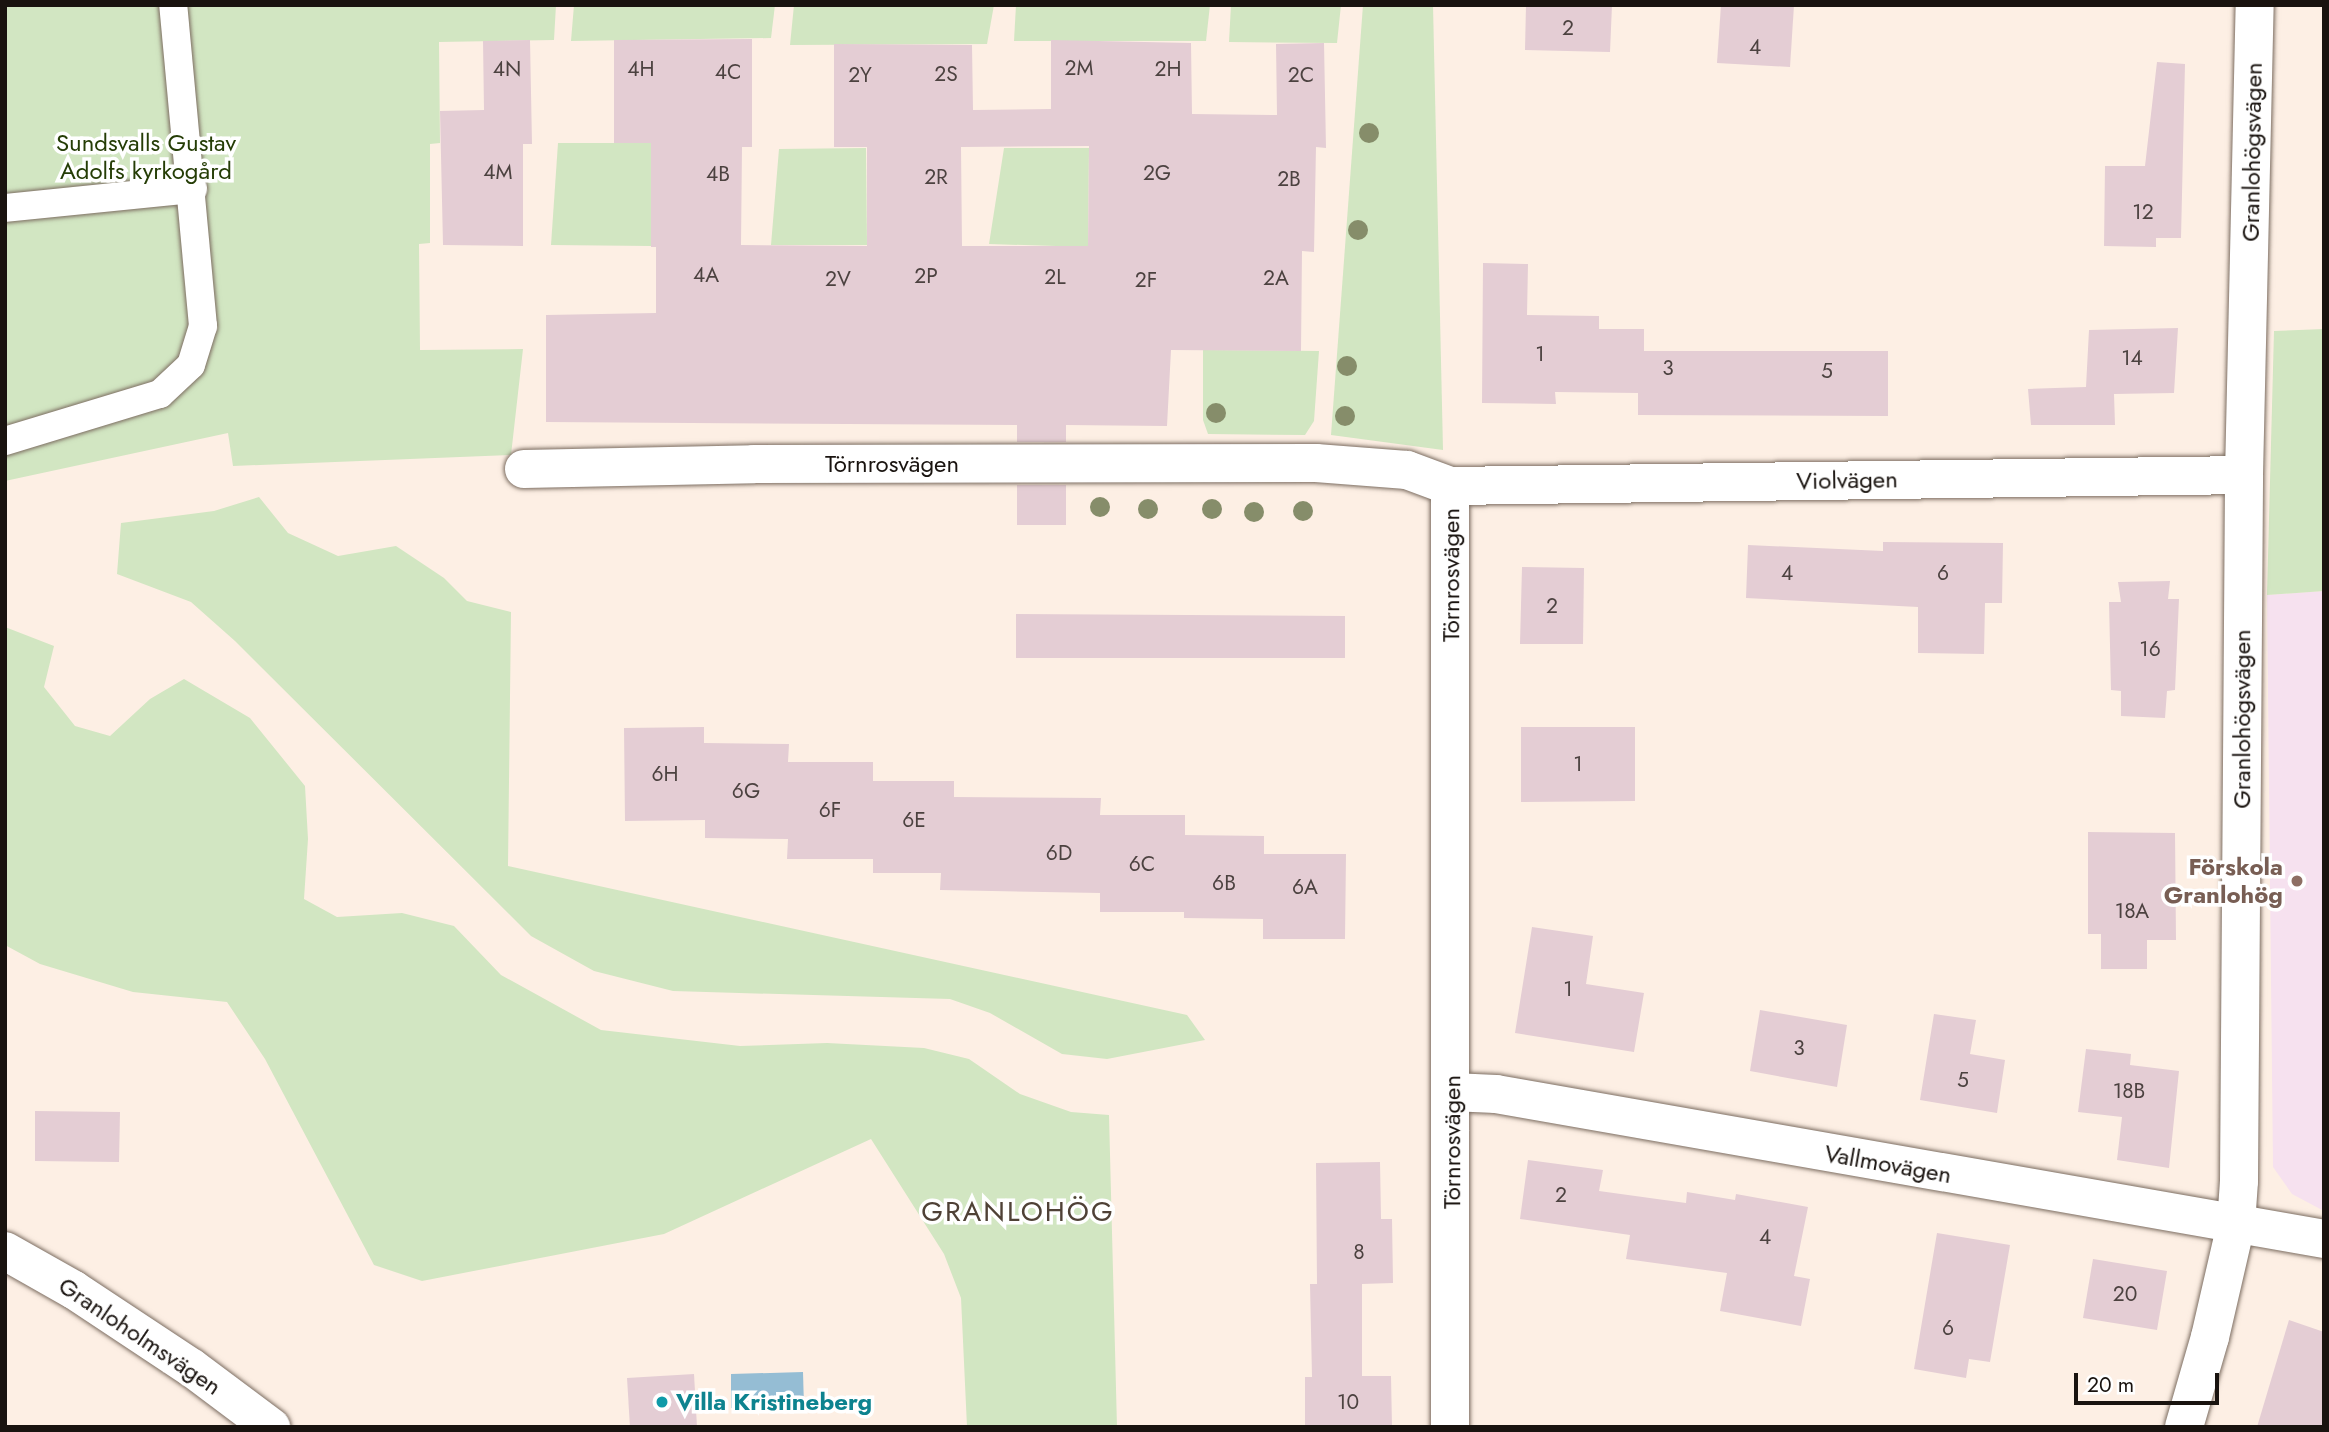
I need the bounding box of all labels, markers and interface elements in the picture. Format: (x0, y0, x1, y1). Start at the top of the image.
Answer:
house number: 2 (1562, 15, 1574, 41)
house number: 4 (1749, 34, 1761, 60)
house number: 2M (1065, 55, 1093, 81)
house number: 4N (493, 56, 521, 82)
house number: 4H (627, 56, 655, 82)
house number: 2H (1155, 56, 1181, 82)
house number: 4C (715, 59, 741, 85)
house number: 2S (934, 61, 958, 87)
house number: 2Y (848, 62, 872, 88)
house number: 2C (1288, 62, 1314, 88)
street label: Granlohögsvägen (2236, 62, 2268, 242)
park label: Sundsvalls Gustav Adolfs kyrkogård (56, 129, 236, 185)
house number: 4M (483, 159, 513, 185)
house number: 2G (1143, 160, 1171, 186)
house number: 4B (706, 161, 730, 187)
house number: 2R (924, 164, 948, 190)
house number: 2B (1277, 166, 1301, 192)
house number: 12 (2132, 199, 2154, 225)
house number: 4A (693, 262, 719, 288)
house number: 2P (914, 263, 938, 289)
house number: 2L (1044, 264, 1066, 290)
house number: 2A (1263, 265, 1289, 291)
house number: 2V (825, 266, 851, 292)
house number: 2F (1135, 267, 1157, 293)
house number: 1 (1535, 341, 1545, 367)
house number: 14 (2121, 345, 2143, 371)
house number: 3 (1662, 355, 1674, 381)
house number: 5 (1821, 358, 1833, 384)
street label: Törnrosvägen (825, 450, 959, 478)
street label: Violvägen (1796, 465, 1898, 495)
street label: Törnrosvägen (1437, 508, 1465, 642)
house number: 4 (1781, 560, 1793, 586)
house number: 6 (1937, 560, 1949, 586)
house number: 2 (1546, 593, 1558, 619)
street label: Granlohögsvägen (2228, 629, 2256, 809)
house number: 16 (2139, 636, 2161, 662)
house number: 1 (1573, 751, 1583, 777)
house number: 6H (651, 761, 679, 787)
house number: 6G (732, 778, 760, 804)
house number: 6F (819, 797, 841, 823)
house number: 6E (902, 807, 926, 833)
house number: 6D (1046, 840, 1072, 866)
house number: 6C (1129, 851, 1155, 877)
place label: Förskola Granlohög (2164, 853, 2283, 909)
house number: 6B (1212, 870, 1236, 896)
marker: Förskola Granlohög (2289, 873, 2305, 889)
house number: 6A (1292, 874, 1318, 900)
house number: 18A (2115, 898, 2149, 924)
house number: 1 (1563, 976, 1573, 1002)
house number: 3 (1793, 1035, 1805, 1061)
house number: 5 (1957, 1067, 1969, 1093)
street label: Törnrosvägen (1438, 1075, 1466, 1209)
house number: 18B (2113, 1078, 2145, 1104)
street label: Vallmovägen (1822, 1139, 1954, 1189)
house number: 2 (1555, 1182, 1567, 1208)
district label: GRANLOHÖG (922, 1195, 1114, 1229)
house number: 4 (1759, 1224, 1771, 1250)
house number: 8 (1353, 1239, 1365, 1265)
street label: Granloholmsvägen (53, 1271, 227, 1401)
house number: 20 (2113, 1281, 2137, 1307)
house number: 6 (1942, 1315, 1954, 1341)
scale bar (2077, 1358, 2222, 1402)
text: 20 m (2087, 1370, 2134, 1400)
place label: Villa Kristineberg (676, 1388, 872, 1416)
house number: 10 (1337, 1389, 1359, 1415)
marker: Villa Kristineberg (654, 1394, 670, 1410)

